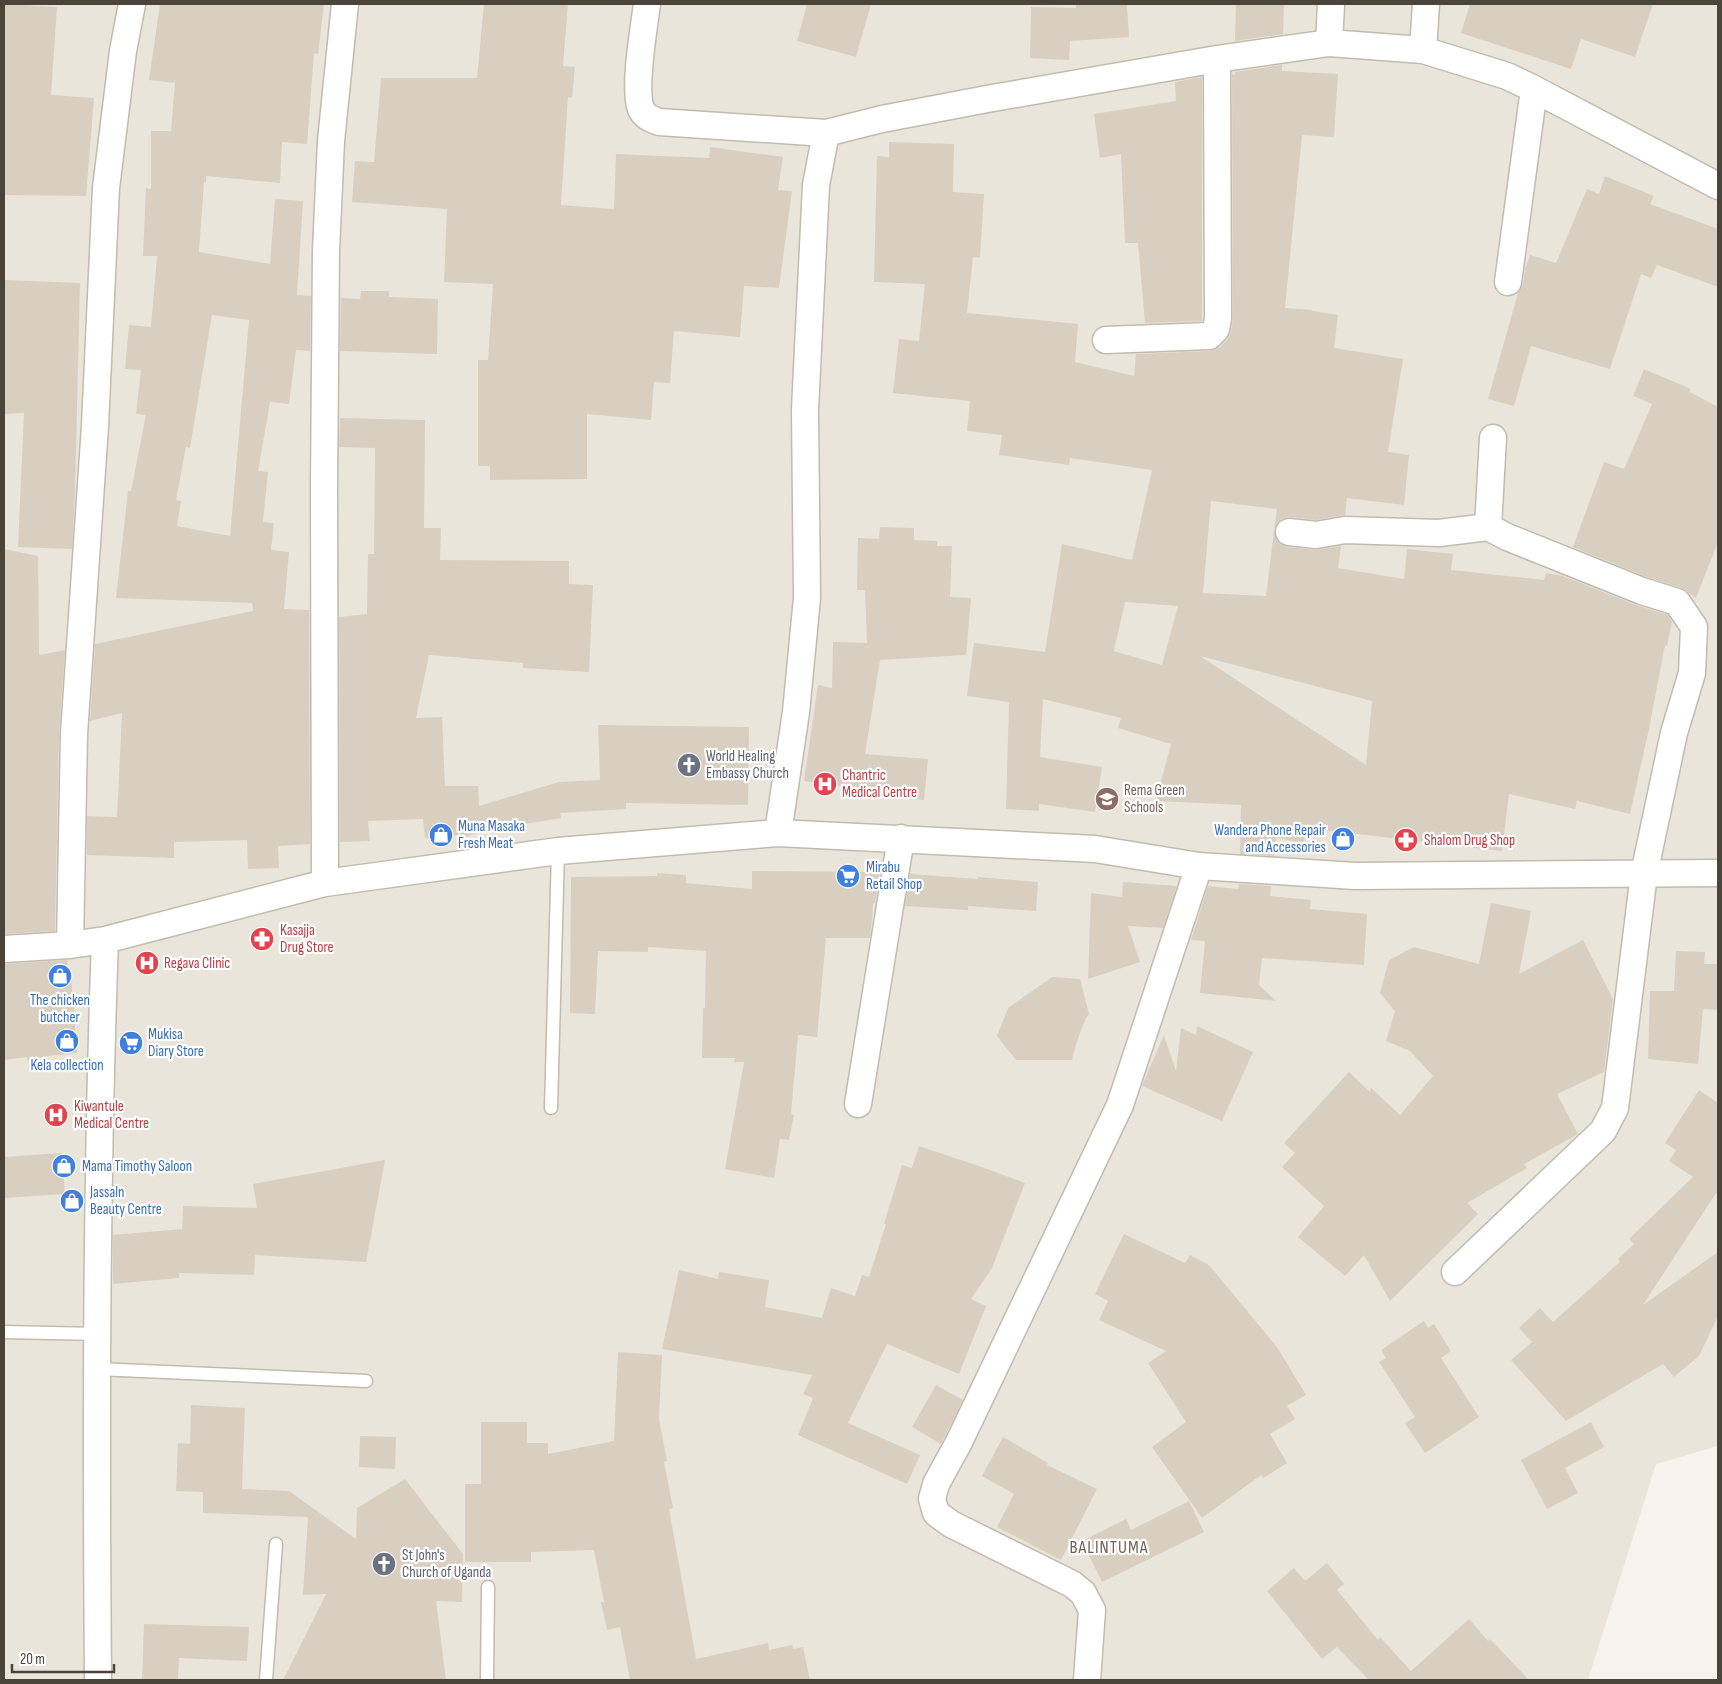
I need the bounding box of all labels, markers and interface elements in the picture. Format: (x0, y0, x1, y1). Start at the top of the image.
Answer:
place label: World Healing Embassy Church (706, 747, 789, 783)
church icon: World Healing Embassy Church (676, 752, 702, 778)
place label: Chantric Medical Centre (842, 766, 917, 802)
hospital icon: Chantric Medical Centre (812, 771, 838, 797)
place label: Rema Green Schools (1124, 781, 1185, 817)
school or university icon: Rema Green Schools (1094, 786, 1120, 812)
place label: Muna Masaka Fresh Meat (458, 817, 525, 853)
place label: Wandera Phone Repair and Accessories (1214, 821, 1327, 857)
shop icon: Muna Masaka Fresh Meat (428, 822, 454, 848)
shop icon: Wandera Phone Repair and Accessories (1330, 826, 1356, 852)
pharmacy icon: Shalom Drug Shop (1393, 827, 1419, 853)
place label: Shalom Drug Shop (1424, 831, 1515, 850)
place label: Mirabu Retail Shop (866, 858, 922, 894)
supermarket icon: Mirabu Retail Shop (835, 863, 861, 889)
place label: Kasajja Drug Store (280, 921, 334, 957)
pharmacy icon: Kasajja Drug Store (249, 926, 275, 952)
hospital icon: Regava Clinic (134, 950, 160, 976)
place label: Regava Clinic (164, 954, 230, 973)
shop icon: The chicken butcher (47, 963, 73, 989)
place label: The chicken butcher (30, 991, 90, 1027)
place label: Mukisa Diary Store (148, 1025, 204, 1061)
shop icon: Kela collection (54, 1028, 80, 1054)
supermarket icon: Mukisa Diary Store (118, 1030, 144, 1056)
place label: Kela collection (30, 1056, 104, 1075)
place label: Kiwantule Medical Centre (74, 1097, 149, 1133)
hospital icon: Kiwantule Medical Centre (43, 1102, 69, 1128)
shop icon: Mama Timothy Saloon (51, 1153, 77, 1179)
place label: Mama Timothy Saloon (82, 1157, 192, 1176)
place label: Jassaln Beauty Centre (89, 1183, 162, 1219)
shop icon: Jassaln Beauty Centre (59, 1188, 85, 1214)
district label: BALINTUMA (1070, 1537, 1148, 1558)
place label: St John's Church of Uganda (402, 1546, 491, 1582)
church icon: St John's Church of Uganda (371, 1551, 397, 1577)
scale bar (12, 1642, 115, 1674)
text: 20 m (20, 1650, 45, 1669)

